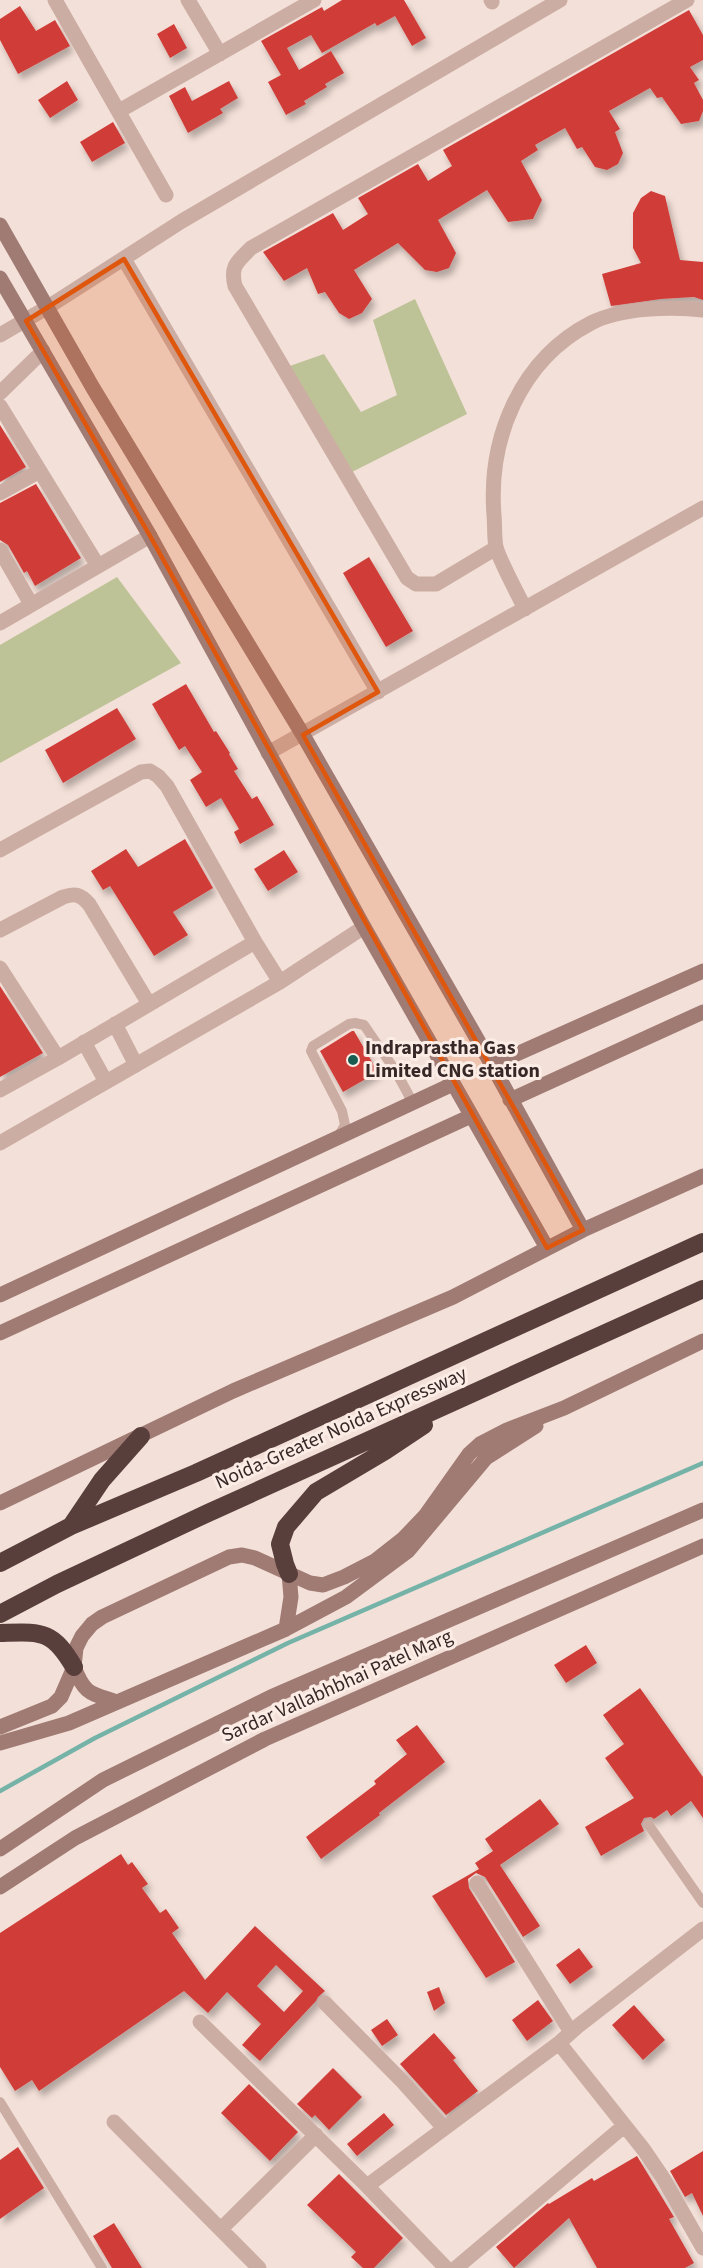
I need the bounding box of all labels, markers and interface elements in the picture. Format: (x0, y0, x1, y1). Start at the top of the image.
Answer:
place label: Indraprastha Gas Limited CNG station (365, 1034, 540, 1085)
marker: Indraprastha Gas Limited CNG station (346, 1053, 360, 1067)
street label: Noida-Greater Noida Expressway (211, 1359, 472, 1496)
street label: Sardar Vallabhbhai Patel Marg (217, 1622, 457, 1750)

